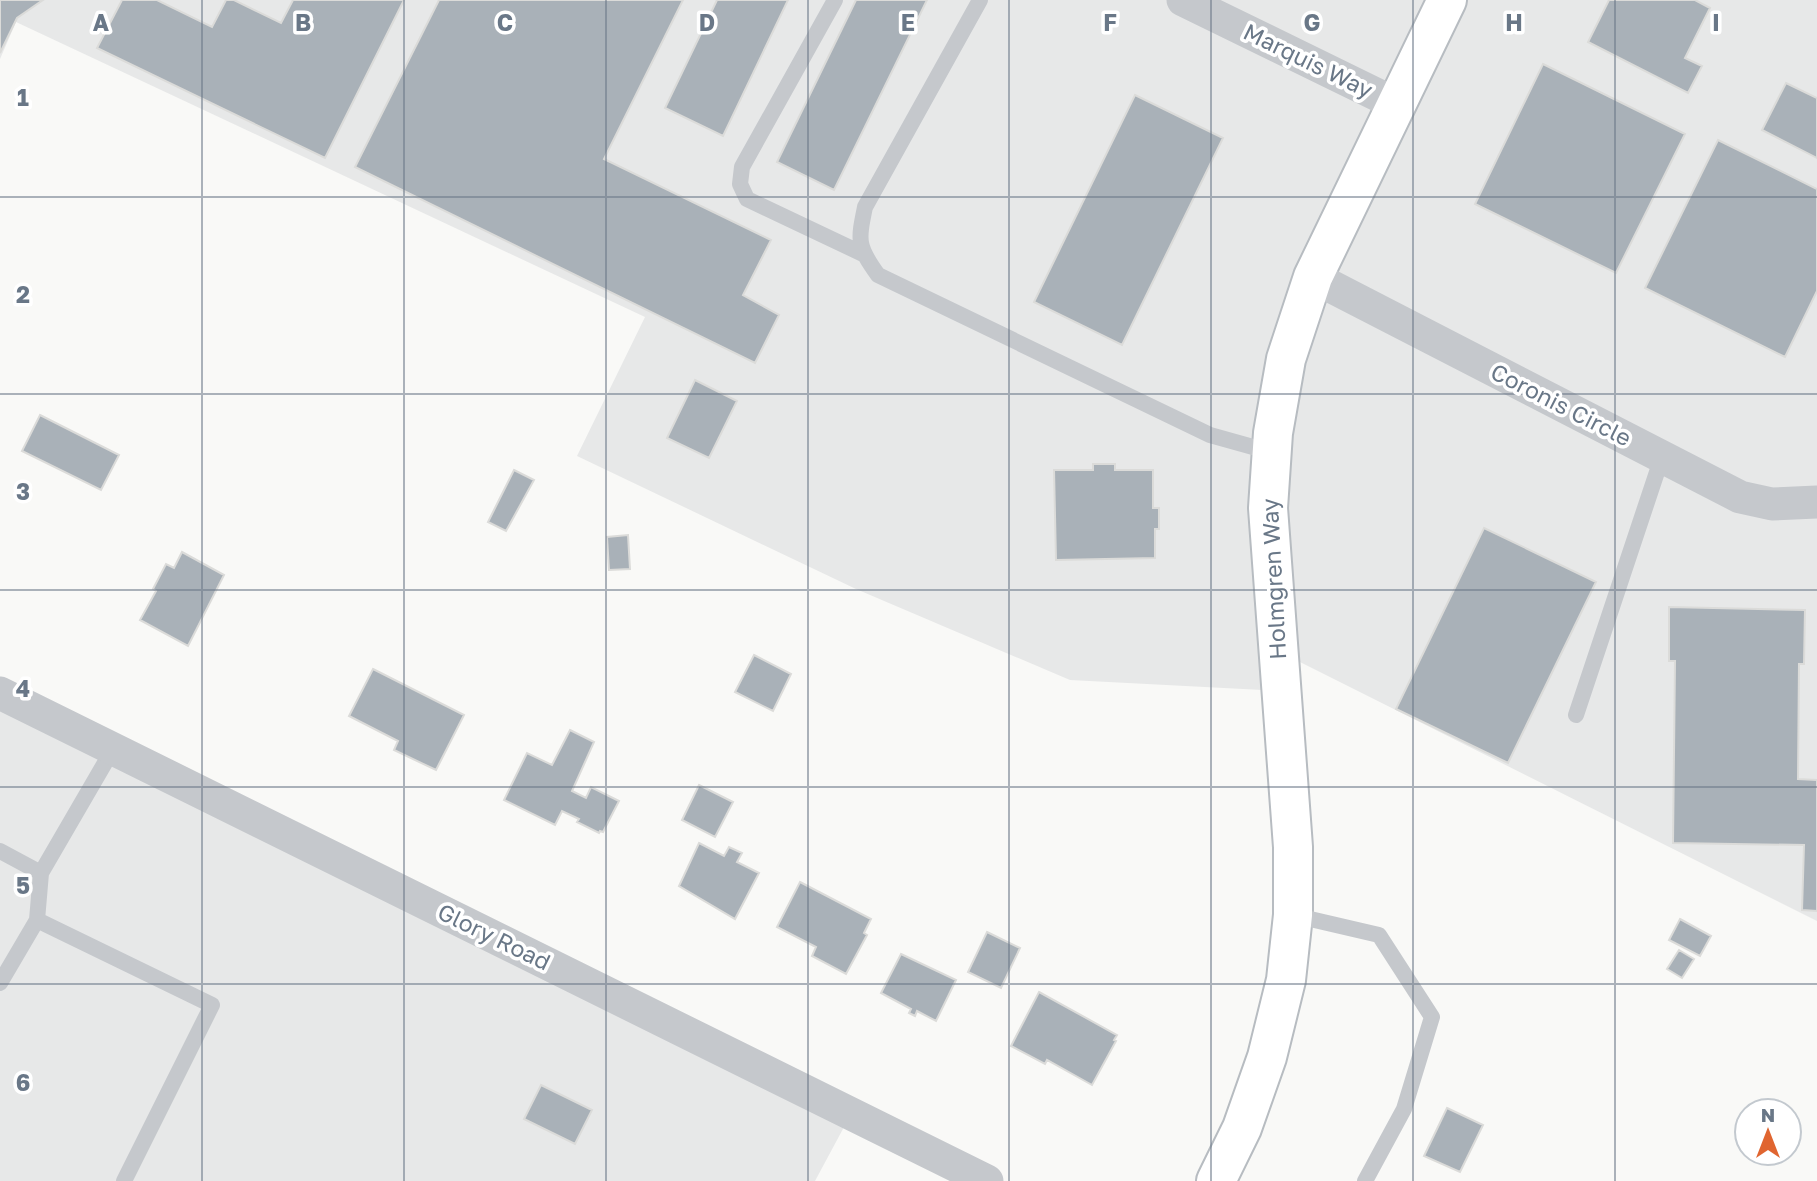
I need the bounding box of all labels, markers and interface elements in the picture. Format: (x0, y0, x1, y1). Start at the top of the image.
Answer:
text: A (93, 8, 110, 36)
text: B (295, 8, 311, 36)
text: C (497, 8, 513, 36)
text: D (699, 8, 715, 36)
text: E (901, 8, 915, 36)
text: F (1103, 8, 1117, 36)
text: G (1304, 8, 1320, 36)
text: H (1505, 8, 1523, 36)
text: I (1712, 8, 1720, 36)
street label: Marquis Way (1239, 17, 1378, 103)
text: 1 (17, 83, 29, 111)
text: 2 (16, 280, 30, 308)
street label: Coronis Circle (1487, 357, 1636, 451)
text: 3 (16, 477, 30, 505)
street label: Holmgren Way (1255, 497, 1291, 661)
text: 4 (16, 674, 30, 702)
text: 5 (16, 871, 30, 899)
street label: Glory Road (434, 897, 555, 975)
text: 6 (16, 1068, 30, 1096)
north arrow (1733, 1097, 1803, 1167)
text: N (1761, 1103, 1775, 1126)

